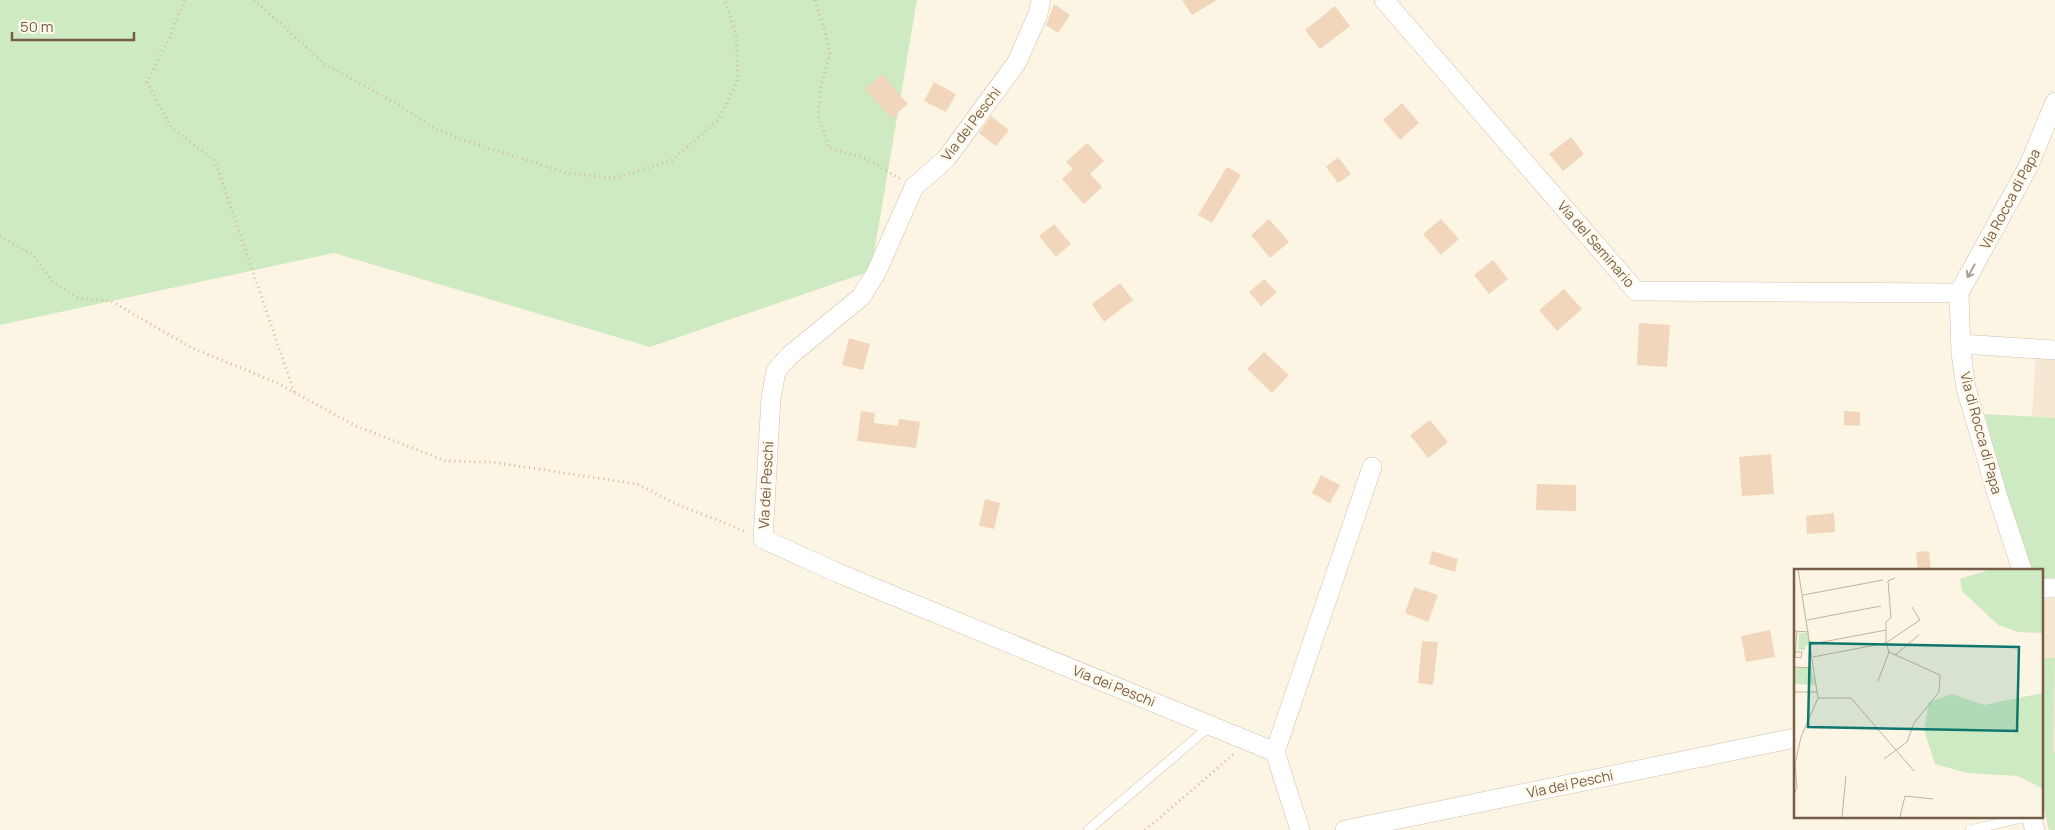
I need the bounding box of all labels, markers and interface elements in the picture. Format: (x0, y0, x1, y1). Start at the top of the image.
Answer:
scale bar (12, 10, 135, 42)
text: 50 m (20, 16, 54, 37)
street label: Via dei Peschi (937, 83, 1005, 164)
street label: Via Rocca di Papa (1975, 145, 2044, 252)
street label: Via del Seminario (1553, 196, 1639, 291)
one-way arrow (1966, 263, 1976, 278)
street label: Via di Rocca di Papa (1956, 370, 2007, 496)
street label: Via dei Peschi (754, 441, 777, 529)
inset map (1794, 569, 2042, 818)
street label: Via dei Peschi (1070, 660, 1158, 711)
street label: Via dei Peschi (1525, 765, 1615, 802)

